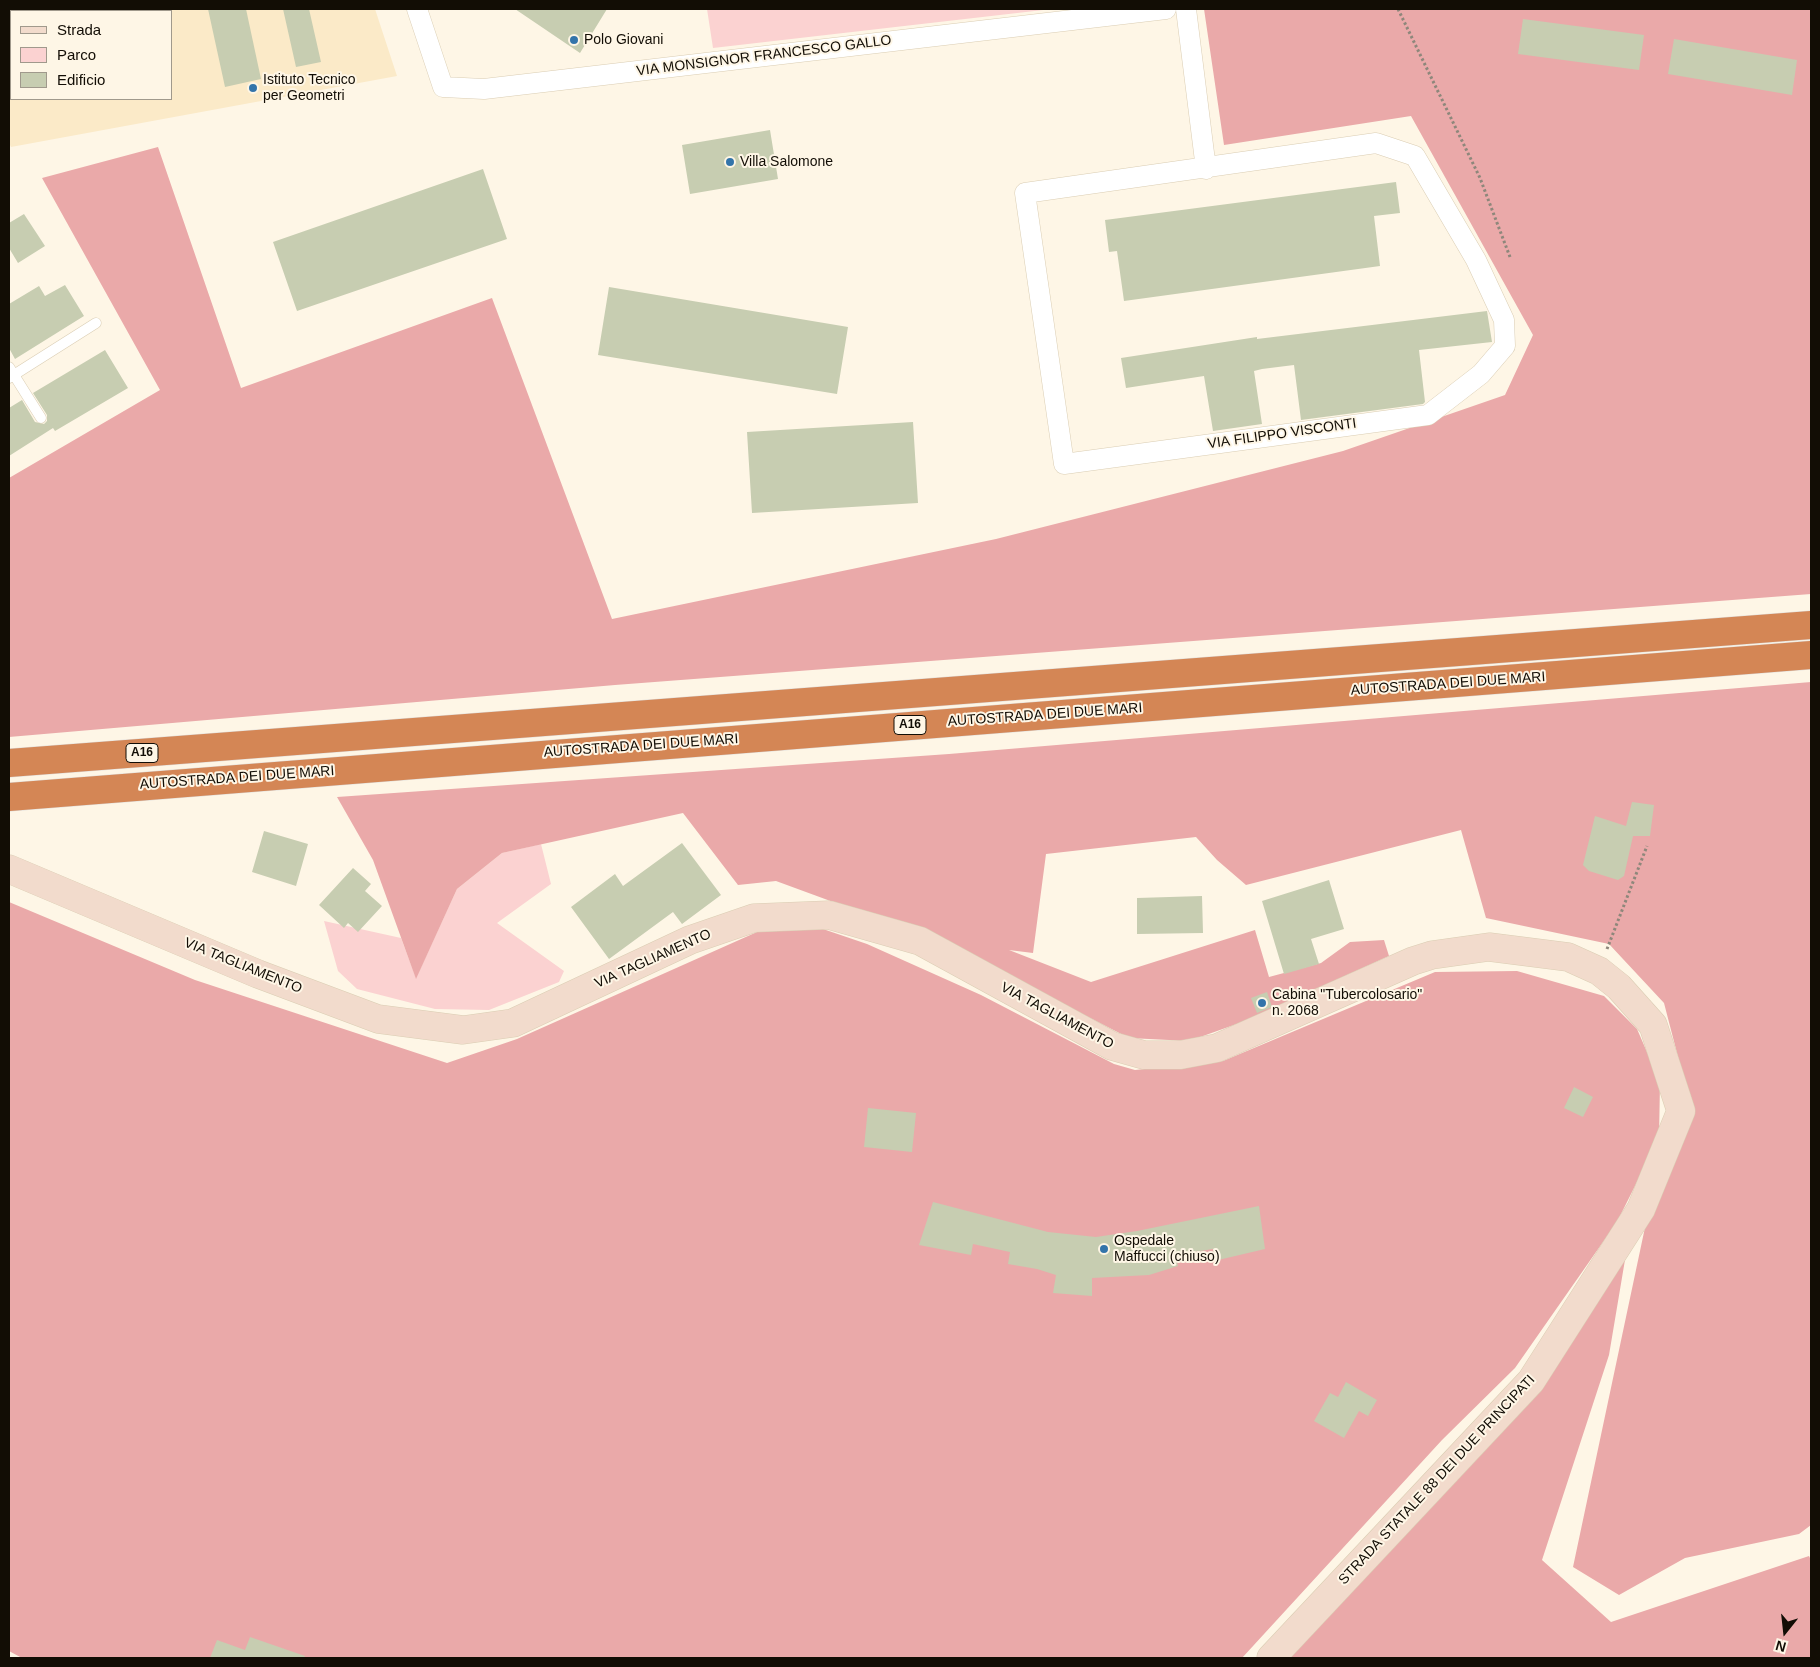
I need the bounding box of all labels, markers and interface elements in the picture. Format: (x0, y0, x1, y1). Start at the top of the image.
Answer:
legend (10, 10, 172, 100)
text: Strada (57, 21, 101, 38)
place label: Polo Giovani (584, 32, 663, 48)
street label: VIA MONSIGNOR FRANCESCO GALLO (636, 32, 892, 80)
marker: Polo Giovani (568, 34, 580, 46)
text: Parco (57, 46, 96, 63)
text: Edificio (57, 71, 105, 88)
place label: Istituto Tecnico per Geometri (263, 72, 356, 104)
marker: Istituto Tecnico per Geometri (247, 82, 259, 94)
place label: Villa Salomone (740, 154, 833, 170)
marker: Villa Salomone (724, 156, 736, 168)
street label: VIA FILIPPO VISCONTI (1206, 415, 1358, 453)
street label: AUTOSTRADA DEI DUE MARI (1350, 669, 1546, 699)
street label: AUTOSTRADA DEI DUE MARI (947, 700, 1143, 730)
road number: A16 (894, 716, 926, 734)
street label: AUTOSTRADA DEI DUE MARI (543, 731, 739, 761)
road number: A16 (126, 744, 158, 762)
street label: AUTOSTRADA DEI DUE MARI (139, 763, 335, 793)
street label: VIA TAGLIAMENTO (592, 926, 714, 992)
street label: VIA TAGLIAMENTO (182, 935, 304, 997)
street label: VIA TAGLIAMENTO (998, 979, 1116, 1053)
place label: Cabina "Tubercolosario" n. 2068 (1272, 987, 1422, 1020)
marker: Cabina "Tubercolosario" n. 2068 (1256, 997, 1268, 1009)
place label: Ospedale Maffucci (chiuso) (1114, 1233, 1220, 1266)
marker: Ospedale Maffucci (chiuso) (1098, 1243, 1110, 1255)
street label: STRADA STATALE 88 DEI DUE PRINCIPATI (1335, 1372, 1539, 1588)
north arrow (1760, 1607, 1810, 1657)
text: N (1774, 1637, 1788, 1656)

